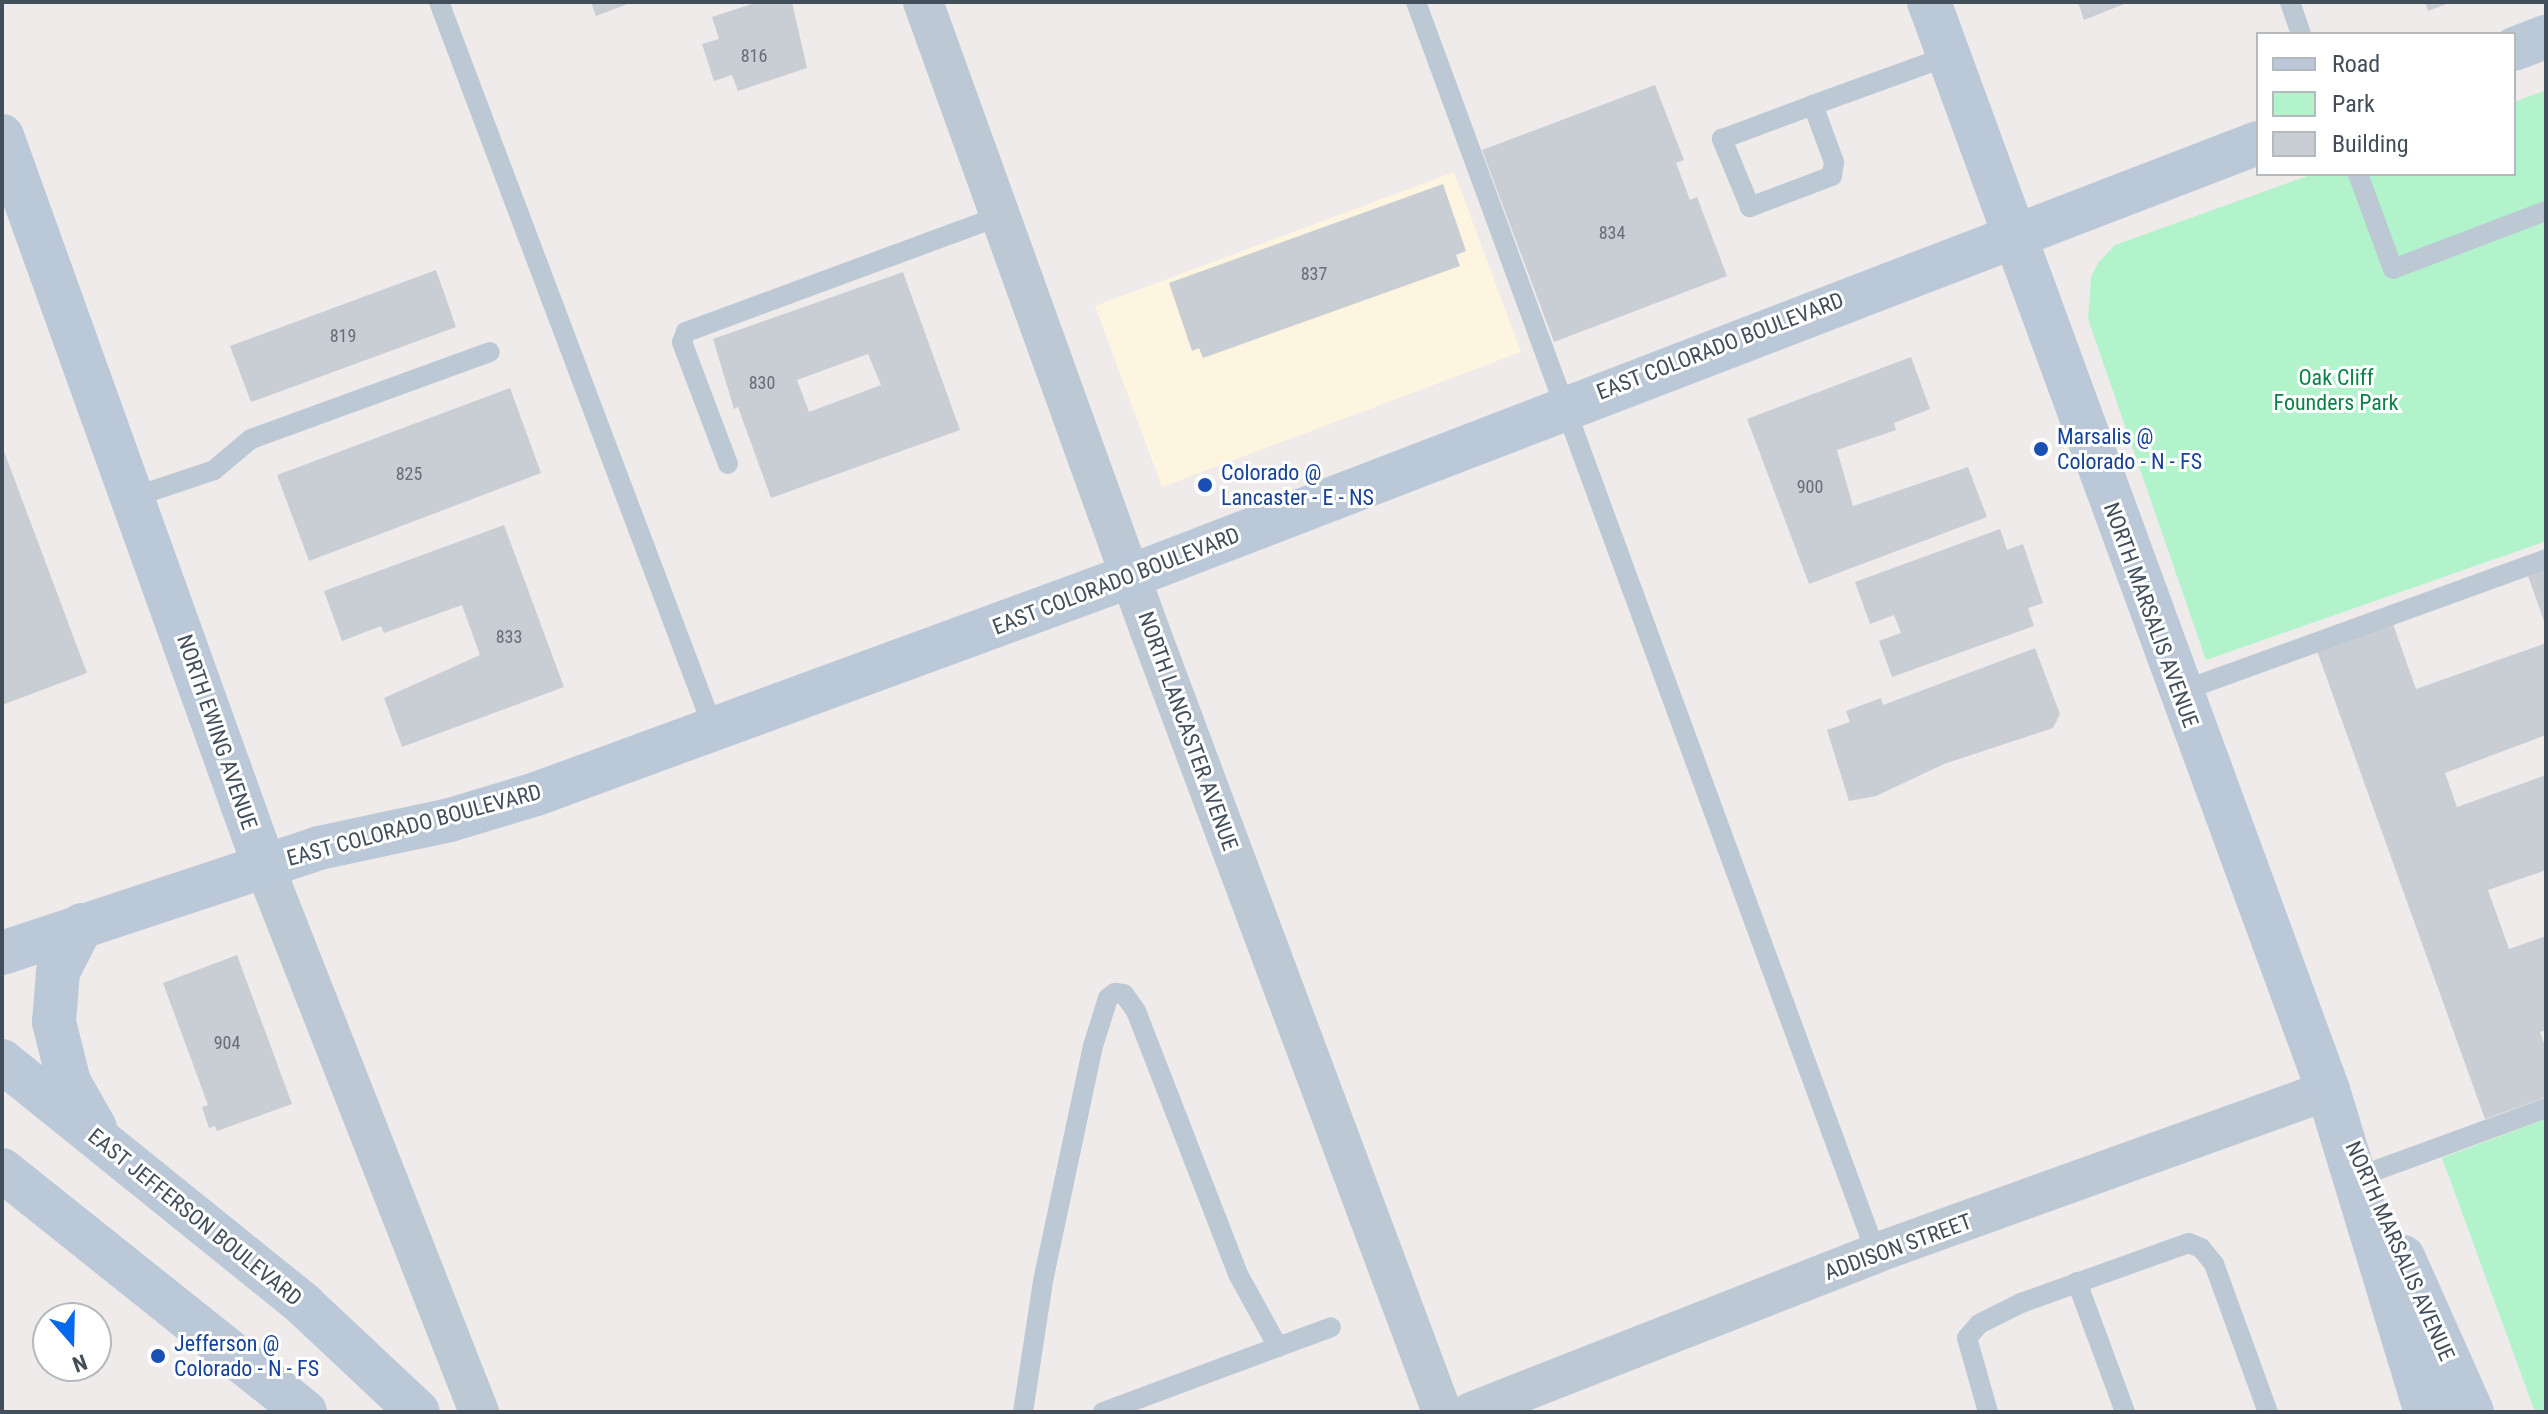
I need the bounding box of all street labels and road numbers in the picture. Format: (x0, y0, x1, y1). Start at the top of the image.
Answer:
street label: EAST COLORADO BOULEVARD (1593, 287, 1847, 405)
street label: NORTH MARSALIS AVENUE (2098, 499, 2204, 731)
street label: EAST COLORADO BOULEVARD (989, 522, 1243, 640)
street label: NORTH LANCASTER AVENUE (1132, 608, 1244, 854)
street label: NORTH EWING AVENUE (171, 631, 263, 833)
street label: EAST COLORADO BOULEVARD (284, 778, 544, 872)
street label: EAST JEFFERSON BOULEVARD (83, 1123, 307, 1311)
street label: NORTH MARSALIS AVENUE (2340, 1137, 2460, 1365)
street label: ADDISON STREET (1821, 1208, 1975, 1286)

